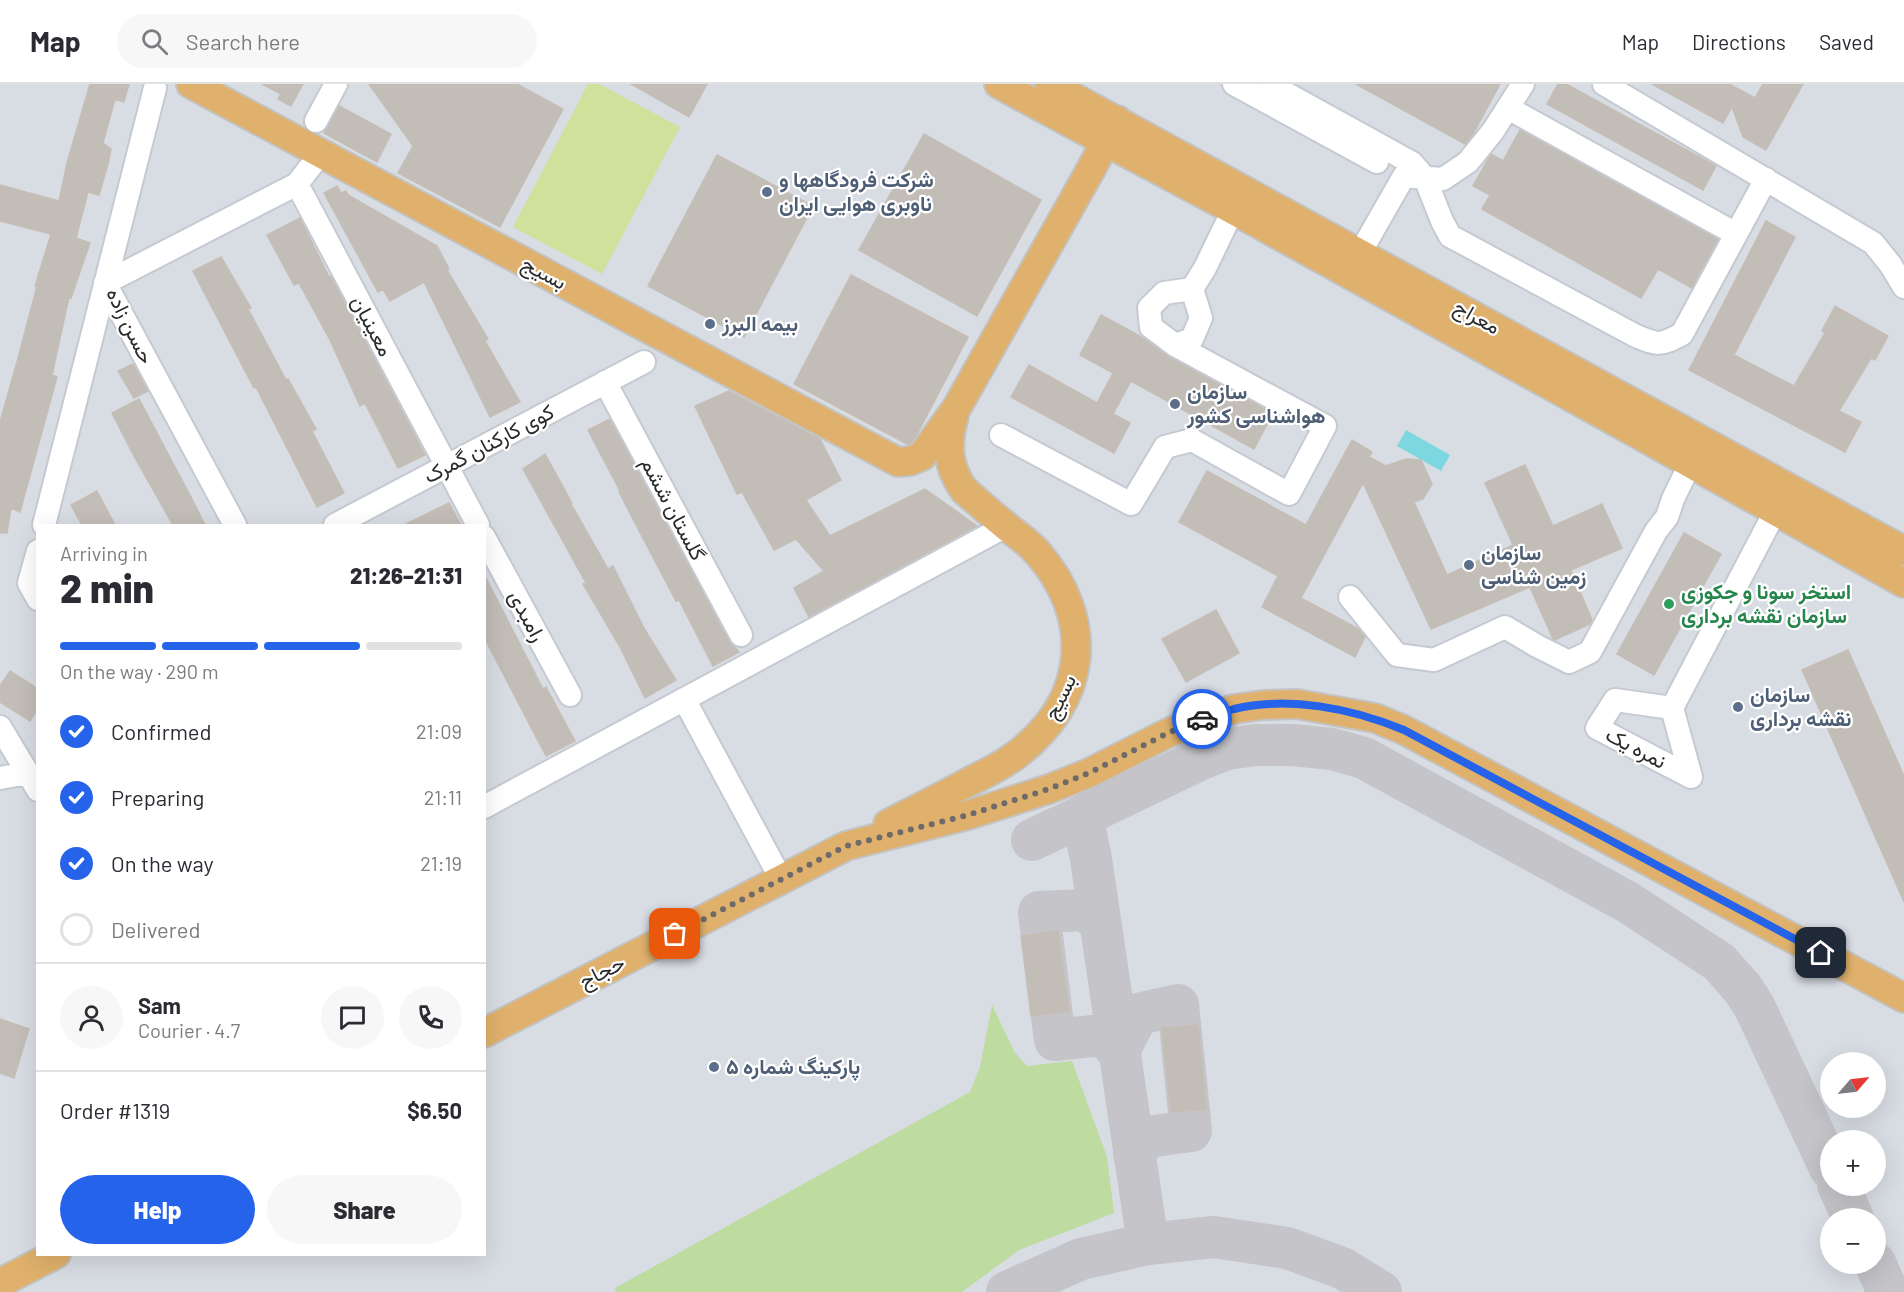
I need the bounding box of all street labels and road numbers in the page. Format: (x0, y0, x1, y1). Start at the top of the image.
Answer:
street label: بسیج (517, 250, 571, 296)
street label: حسن زاده (100, 283, 160, 368)
street label: معینیان (346, 291, 400, 360)
street label: معراج (1449, 293, 1505, 341)
street label: کوی کارکنان گمرک (419, 398, 559, 489)
street label: گلستان ششم (634, 452, 712, 566)
street label: رامبدی (503, 585, 552, 646)
street label: بسیج (1037, 670, 1083, 724)
street label: نمره یک (1601, 720, 1671, 775)
street label: حجاج (574, 949, 630, 995)

